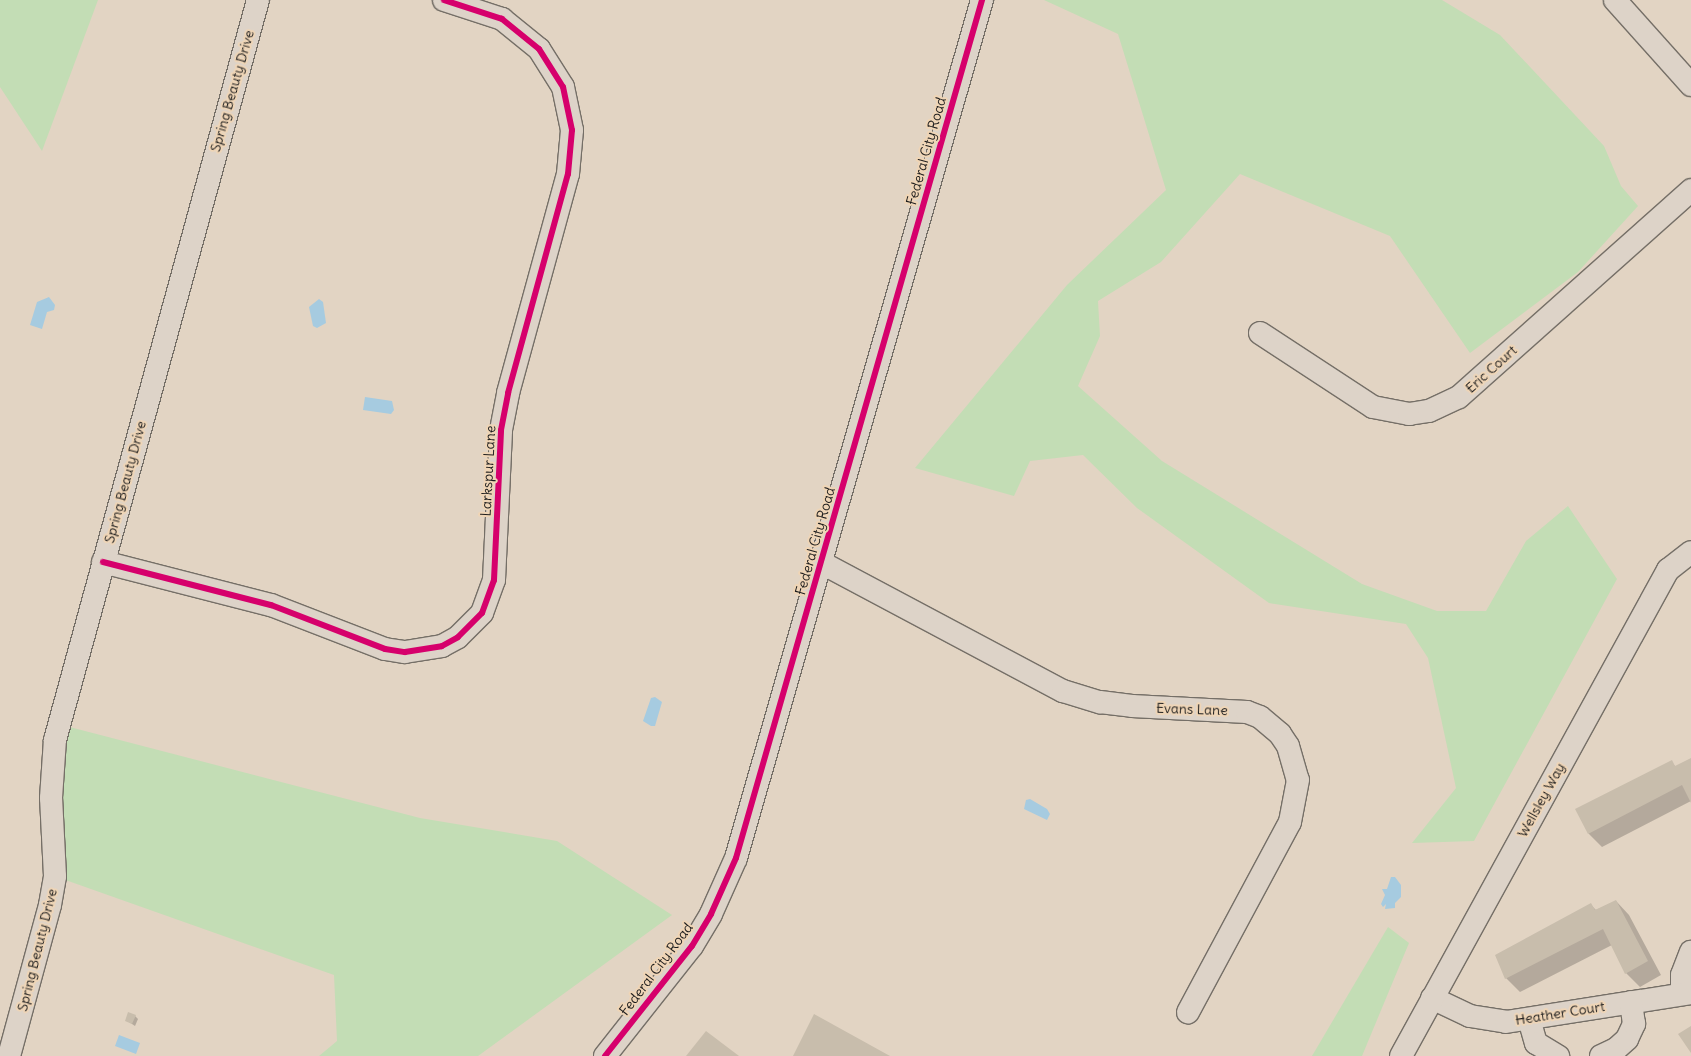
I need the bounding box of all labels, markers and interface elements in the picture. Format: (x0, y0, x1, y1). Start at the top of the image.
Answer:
street label: Spring Beauty Drive (207, 28, 257, 154)
street label: Federal City Road (903, 95, 949, 207)
street label: Eric Court (1462, 342, 1520, 396)
street label: Spring Beauty Drive (101, 419, 149, 545)
street label: Larkspur Lane (477, 425, 499, 517)
street label: Federal City Road (792, 485, 838, 597)
street label: Evans Lane (1156, 699, 1228, 719)
street label: Wellsley Way (1514, 760, 1568, 840)
street label: Spring Beauty Drive (14, 887, 60, 1013)
street label: Federal City Road (616, 919, 696, 1019)
street label: Heather Court (1514, 998, 1606, 1028)

